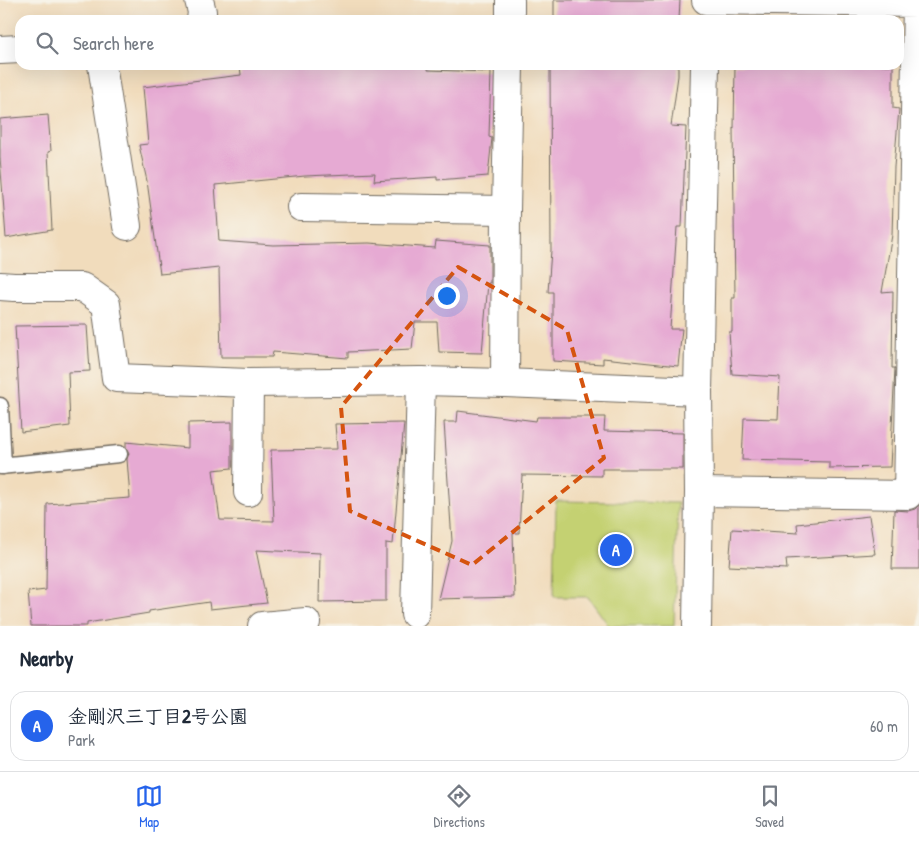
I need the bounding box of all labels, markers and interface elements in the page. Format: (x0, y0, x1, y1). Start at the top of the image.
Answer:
search box (15, 15, 904, 70)
icon: search (33, 29, 61, 57)
text: Search here (73, 30, 154, 56)
your location (434, 283, 460, 309)
pin: A (600, 531, 632, 569)
text: Nearby (20, 644, 73, 673)
text: 金剛沢三丁目2号公園 (68, 703, 248, 729)
text: A (33, 715, 41, 737)
text: 60 m (870, 715, 898, 737)
text: Park (68, 729, 95, 751)
tab: Map (135, 782, 163, 831)
tab: Directions (433, 782, 485, 831)
tab: Saved (755, 782, 784, 831)

